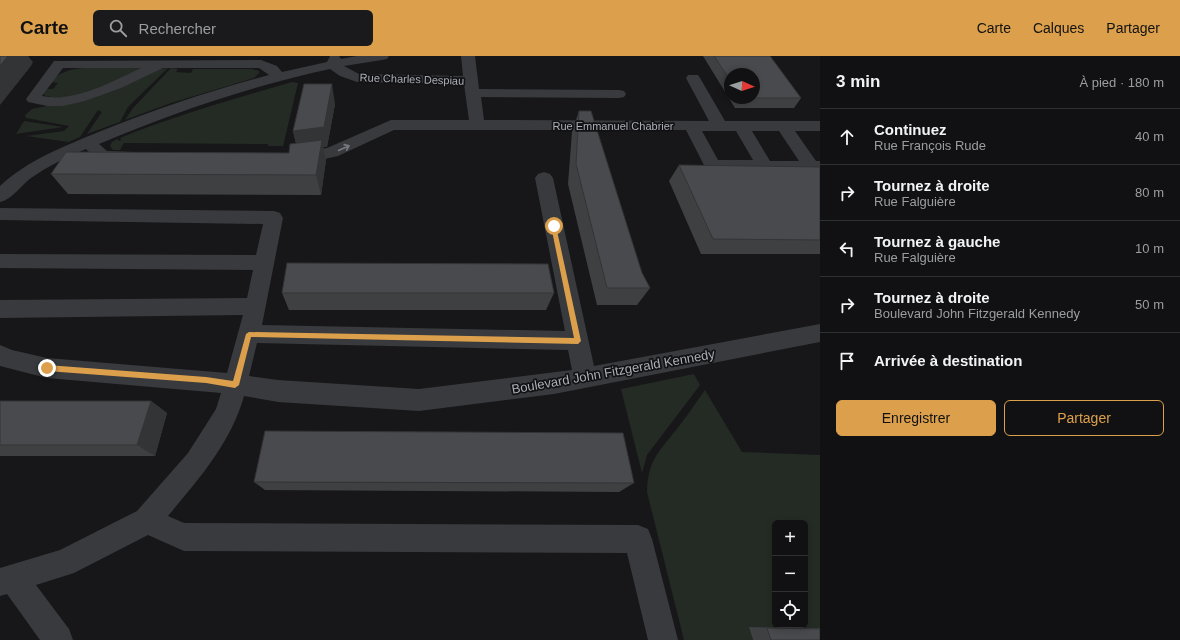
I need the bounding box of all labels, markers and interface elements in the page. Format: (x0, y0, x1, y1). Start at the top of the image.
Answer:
search box (93, 10, 373, 46)
text: Carte (20, 17, 69, 38)
icon: search (107, 17, 129, 39)
text: Rechercher (139, 20, 216, 37)
text: Carte (977, 20, 1011, 36)
text: Calques (1033, 20, 1084, 36)
text: Partager (1106, 20, 1160, 36)
north arrow (724, 68, 760, 104)
street label: Rue Charles Despiau (360, 71, 464, 87)
text: 3 min (836, 72, 880, 91)
text: À pied · 180 m (1079, 75, 1164, 90)
street label: Rue Emmanuel Chabrier (552, 120, 674, 132)
text: Continuez (874, 121, 947, 138)
icon: ahead (836, 126, 858, 148)
text: 40 m (1135, 129, 1164, 144)
text: Rue François Rude (874, 138, 986, 153)
one-way arrow (338, 144, 350, 152)
text: Tournez à droite (874, 177, 990, 194)
icon: right (836, 182, 858, 204)
text: 80 m (1135, 185, 1164, 200)
text: Rue Falguière (874, 194, 956, 209)
route start (545, 217, 563, 235)
text: Tournez à gauche (874, 233, 1000, 250)
icon: left (836, 238, 858, 260)
text: 10 m (1135, 241, 1164, 256)
text: Rue Falguière (874, 250, 956, 265)
text: Tournez à droite (874, 289, 990, 306)
icon: right (836, 294, 858, 316)
text: 50 m (1135, 297, 1164, 312)
text: Boulevard John Fitzgerald Kennedy (874, 306, 1080, 321)
street label: Boulevard John Fitzgerald Kennedy (510, 346, 716, 397)
icon: arrive (836, 350, 858, 372)
text: Arrivée à destination (874, 352, 1022, 369)
route end (38, 359, 56, 377)
button: Enregistrer (836, 400, 996, 436)
button: Partager (1004, 400, 1164, 436)
map controls (772, 520, 808, 628)
button: + (772, 520, 808, 556)
button: − (772, 556, 808, 592)
button: locate (772, 592, 808, 628)

